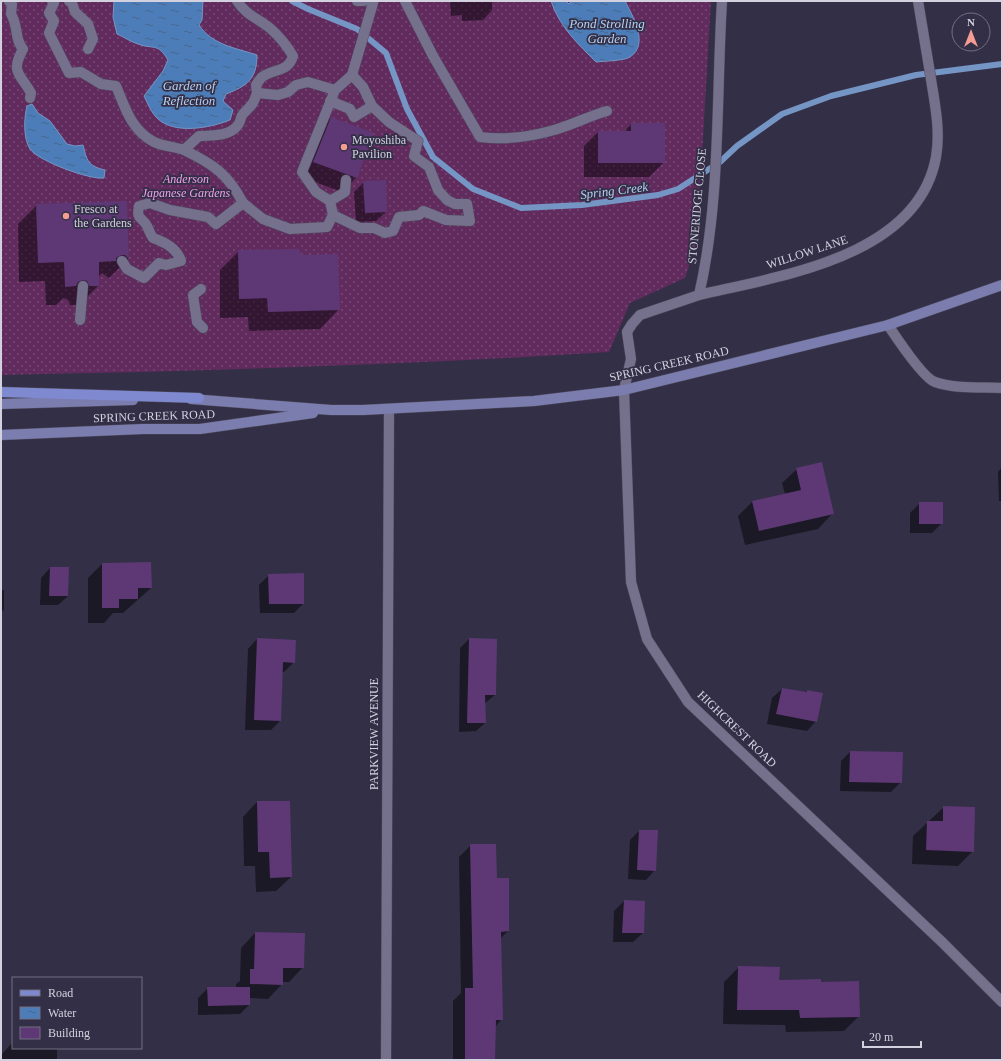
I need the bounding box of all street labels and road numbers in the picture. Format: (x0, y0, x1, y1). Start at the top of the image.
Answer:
street label: STONERIDGE CLOSE (685, 148, 709, 264)
street label: WILLOW LANE (765, 232, 849, 272)
street label: SPRING CREEK ROAD (608, 343, 730, 385)
street label: SPRING CREEK ROAD (93, 407, 216, 425)
street label: PARKVIEW AVENUE (367, 678, 381, 790)
street label: HIGHCREST ROAD (695, 688, 780, 770)

